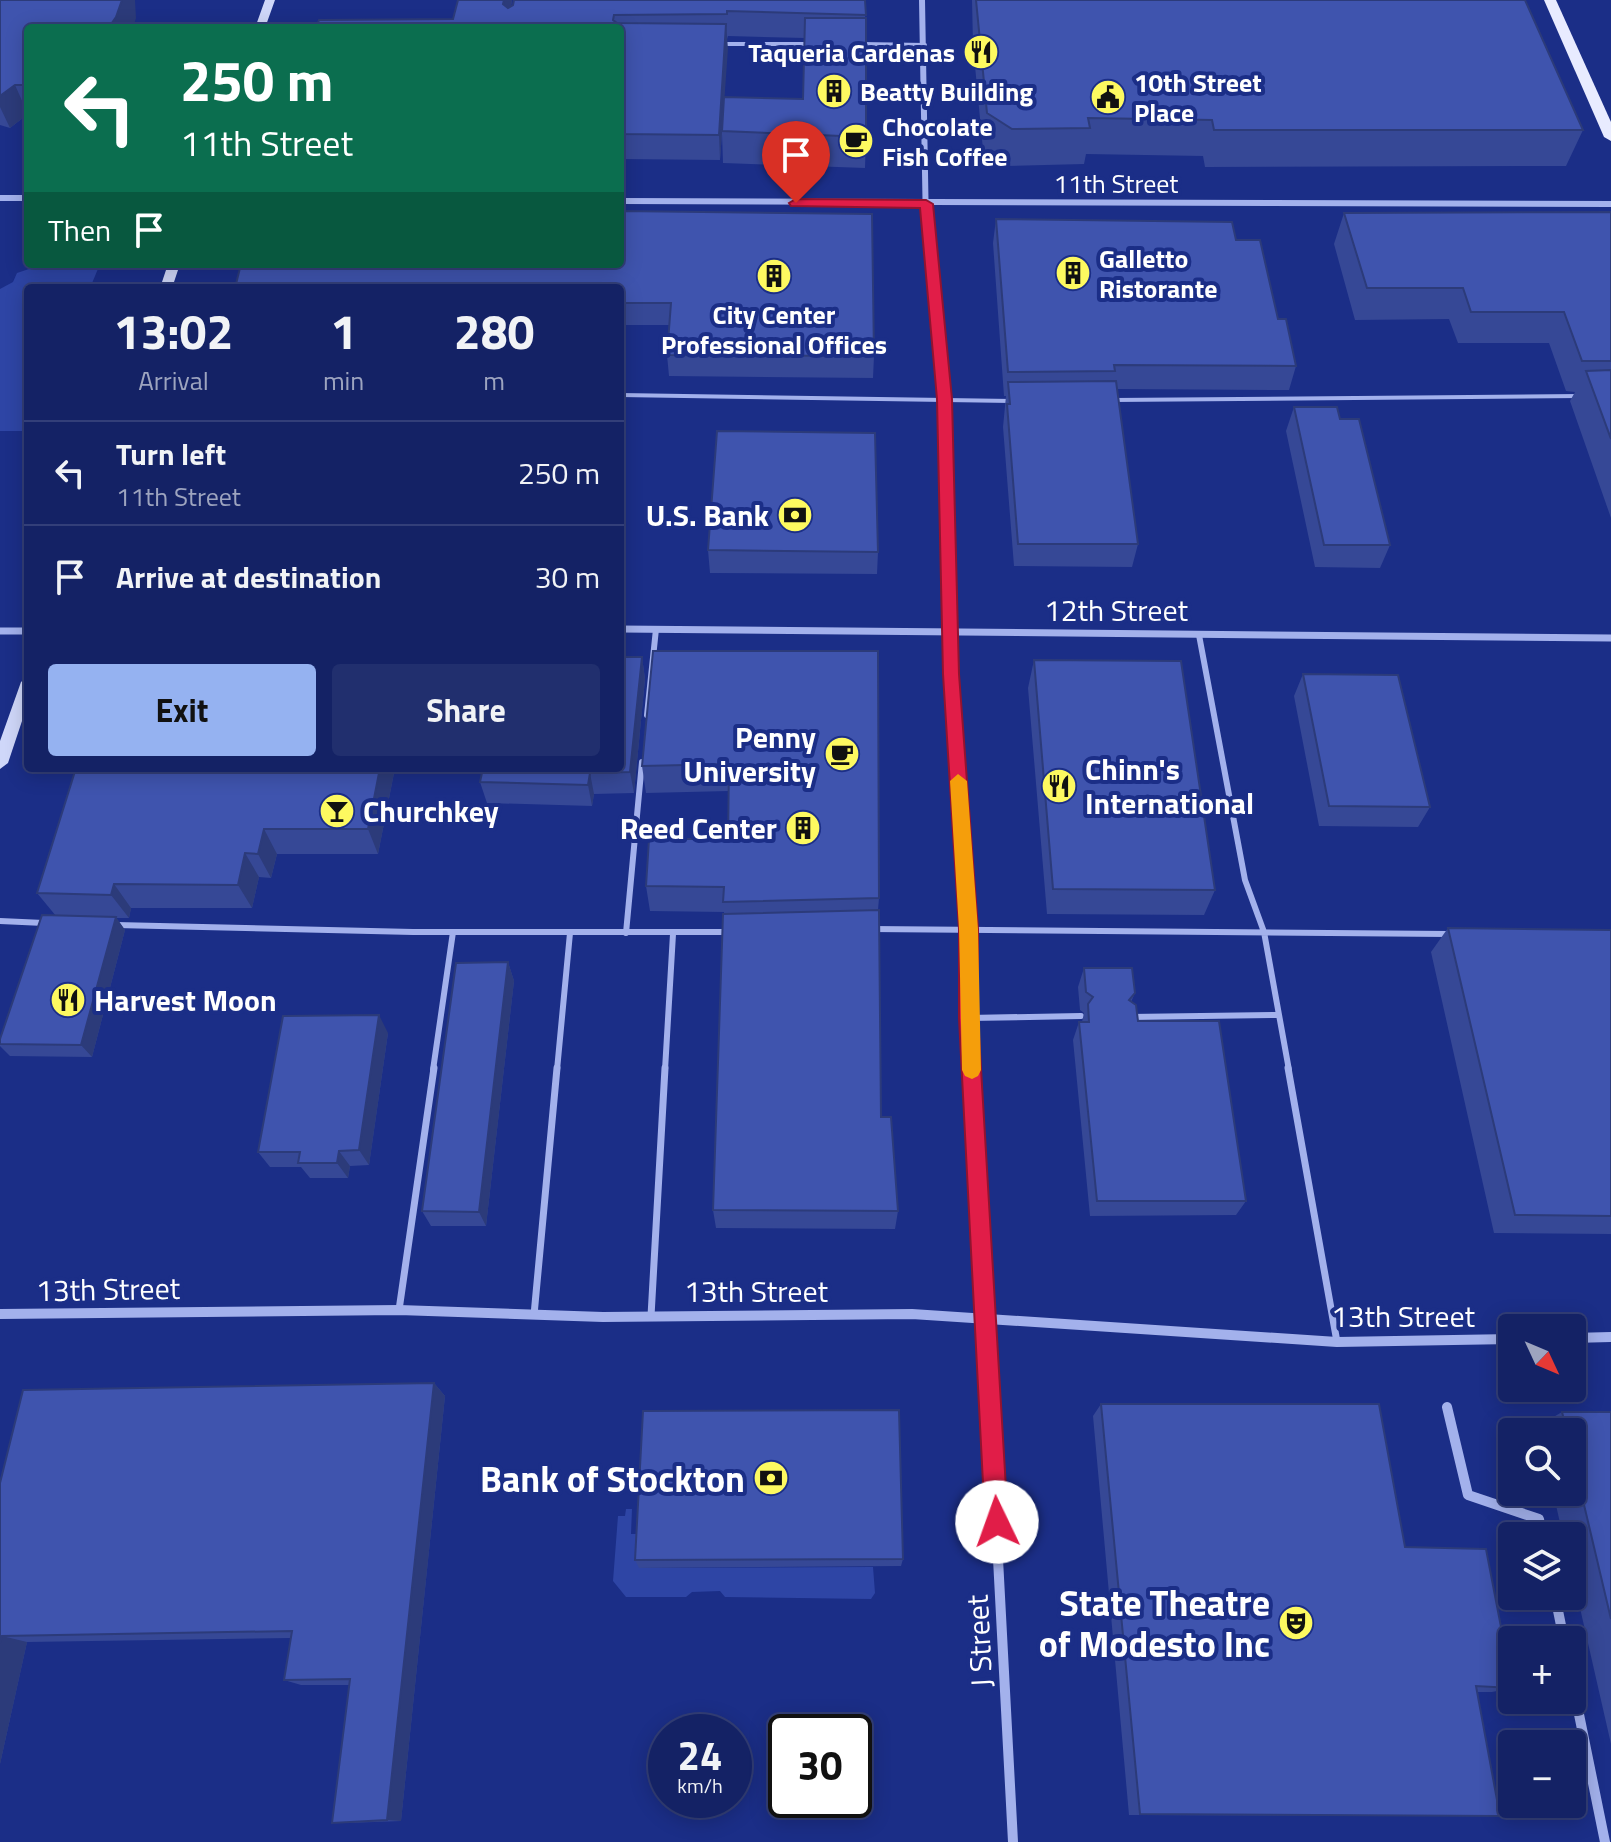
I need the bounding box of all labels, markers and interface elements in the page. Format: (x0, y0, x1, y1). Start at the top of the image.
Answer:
place label: Taqueria Cardenas (748, 33, 955, 72)
restaurant icon: Taqueria Cardenas (962, 33, 1000, 71)
text: 250 m (180, 38, 333, 123)
icon: left (48, 56, 152, 160)
place label: 10th Street Place (1134, 63, 1262, 132)
building icon: Beatty Building (815, 72, 853, 110)
place label: Beatty Building (860, 72, 1033, 111)
public building icon: 10th Street Place (1089, 78, 1127, 116)
place label: Chocolate Fish Coffee (882, 107, 1008, 176)
text: 11th Street (180, 115, 353, 170)
pin (762, 121, 830, 203)
cafe icon: Chocolate Fish Coffee (837, 122, 875, 160)
icon: arrive (774, 133, 818, 177)
street label: 11th Street (1054, 164, 1178, 203)
text: Then (48, 207, 111, 253)
icon: arrive (127, 208, 171, 252)
place label: Galletto Ristorante (1099, 239, 1217, 308)
building icon: Galletto Ristorante (1054, 254, 1092, 292)
building icon: City Center Professional Offices (755, 257, 793, 295)
text: 13:02 (114, 295, 233, 368)
text: 1 (330, 295, 357, 368)
text: 280 (454, 295, 534, 368)
place label: City Center Professional Offices (661, 295, 887, 364)
text: Arrival (138, 361, 209, 400)
text: min (323, 361, 364, 400)
text: m (483, 361, 505, 400)
text: Turn left (116, 431, 226, 477)
text: 250 m (518, 450, 600, 496)
icon: left (48, 451, 92, 495)
text: 11th Street (116, 477, 241, 516)
place label: U.S. Bank (646, 492, 770, 538)
bank icon: U.S. Bank (776, 496, 814, 534)
text: Arrive at destination (116, 554, 381, 600)
text: 30 m (535, 554, 600, 600)
icon: arrive (48, 555, 92, 599)
street label: 12th Street (1044, 587, 1189, 633)
button: Exit (48, 664, 316, 756)
button: Share (332, 664, 600, 756)
place label: Penny University (683, 714, 816, 794)
cafe icon: Penny University (823, 735, 861, 773)
place label: Chinn's International (1085, 746, 1254, 826)
restaurant icon: Chinn's International (1040, 767, 1078, 805)
place label: Churchkey (363, 788, 499, 834)
bar icon: Churchkey (318, 792, 356, 830)
place label: Reed Center (620, 805, 777, 851)
building icon: Reed Center (784, 809, 822, 847)
place label: Harvest Moon (94, 977, 277, 1023)
restaurant icon: Harvest Moon (49, 981, 87, 1019)
street label: 13th Street (36, 1265, 181, 1313)
street label: 13th Street (684, 1268, 829, 1314)
street label: 13th Street (1331, 1293, 1476, 1339)
north arrow (1498, 1314, 1586, 1402)
map controls (1498, 1314, 1586, 1818)
button: search (1498, 1418, 1586, 1506)
place label: Bank of Stockton (480, 1451, 745, 1506)
bank icon: Bank of Stockton (752, 1459, 790, 1497)
position arrow (955, 1480, 1039, 1564)
button: layers (1498, 1522, 1586, 1610)
place label: State Theatre of Modesto Inc (1039, 1575, 1270, 1671)
street label: J Street (954, 1593, 1004, 1688)
theatre icon: State Theatre of Modesto Inc (1277, 1604, 1315, 1642)
button: + (1498, 1626, 1586, 1714)
speed limit sign: 30 (768, 1714, 872, 1818)
text: 24 (678, 1725, 722, 1786)
button: − (1498, 1730, 1586, 1818)
text: km/h (677, 1770, 723, 1801)

